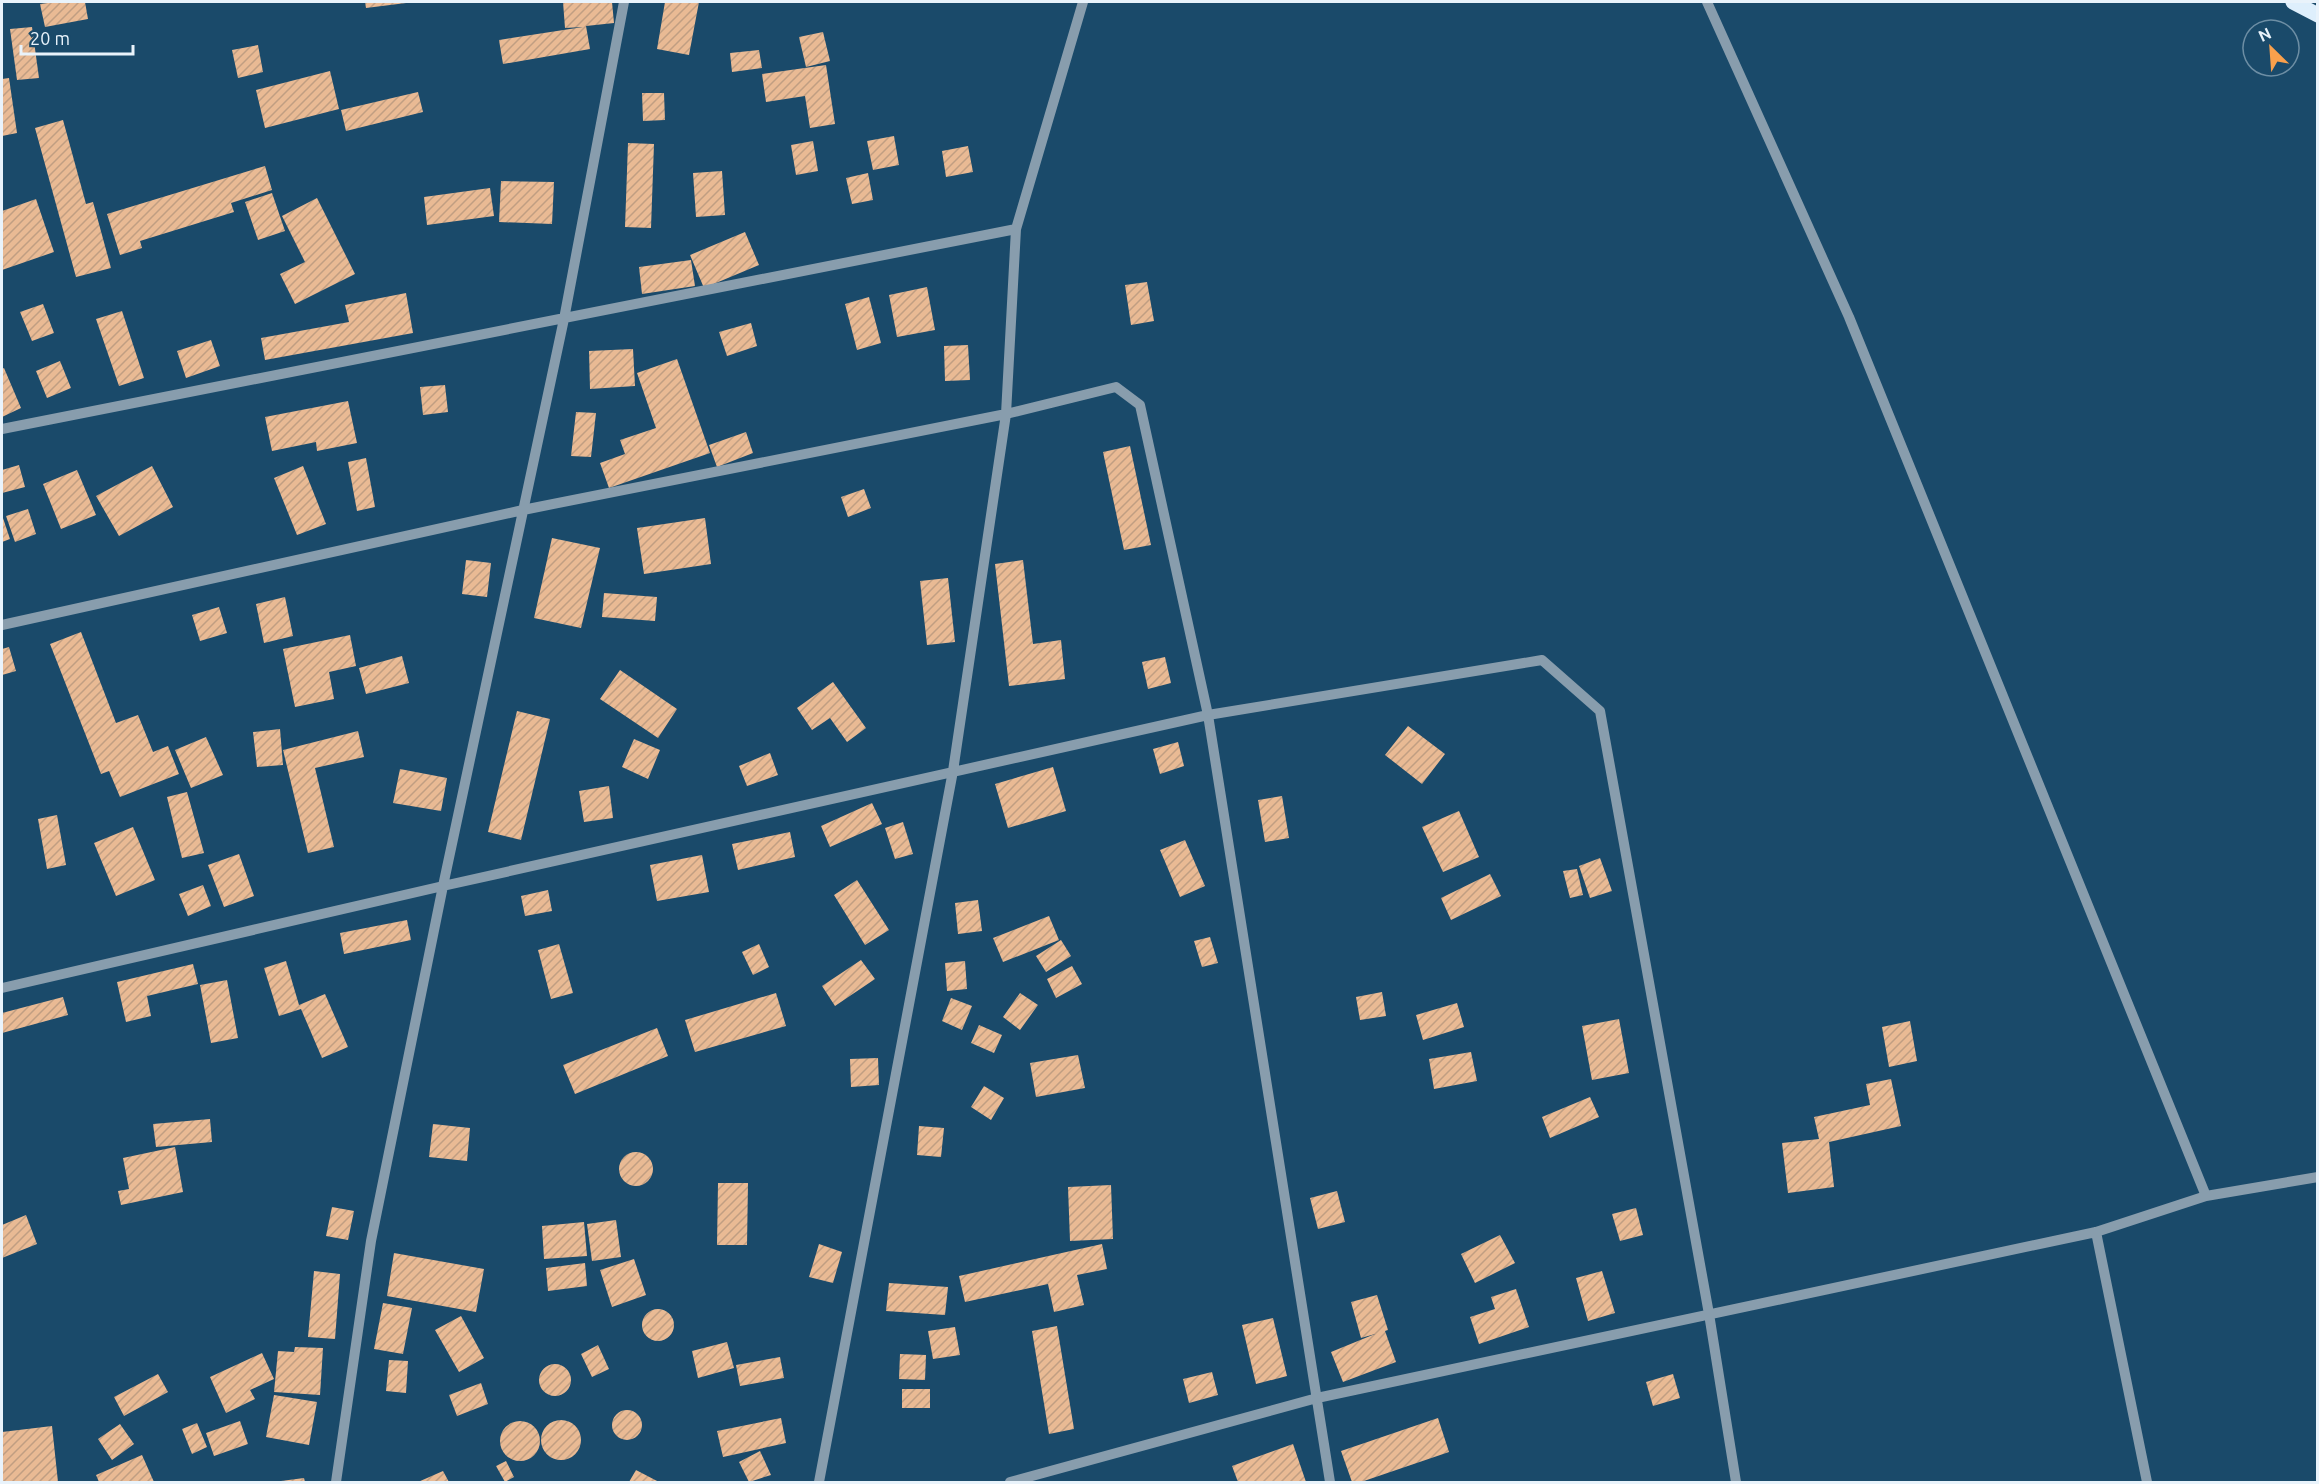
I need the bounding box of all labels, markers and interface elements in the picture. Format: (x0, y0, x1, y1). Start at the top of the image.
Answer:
scale bar (21, 18, 134, 56)
north arrow (2241, 18, 2301, 78)
text: N (2255, 24, 2274, 45)
text: 20 m (30, 28, 70, 48)

